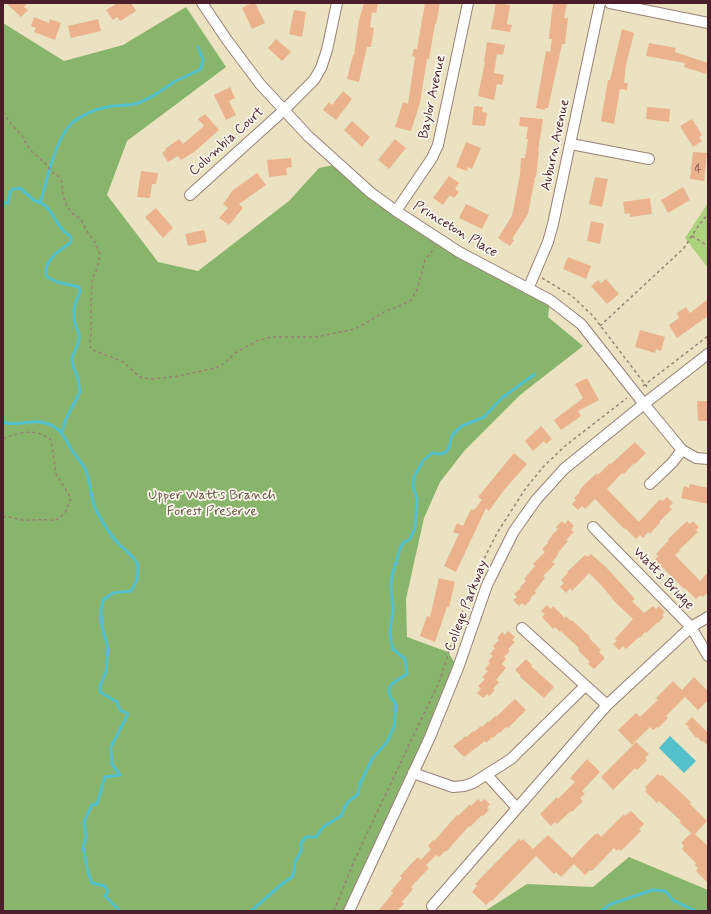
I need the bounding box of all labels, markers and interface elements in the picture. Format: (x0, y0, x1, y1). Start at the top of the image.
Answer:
street label: Baylor Avenue (416, 54, 450, 140)
street label: Auburn Avenue (538, 98, 574, 192)
street label: Columbia Court (186, 104, 268, 180)
house number: 4 (695, 162, 701, 176)
street label: Princeton Place (410, 198, 500, 262)
park label: Upper Watts Branch Forest Preserve (148, 488, 276, 520)
street label: Watts Bridge (629, 544, 697, 614)
street label: College Parkway (442, 558, 492, 654)

